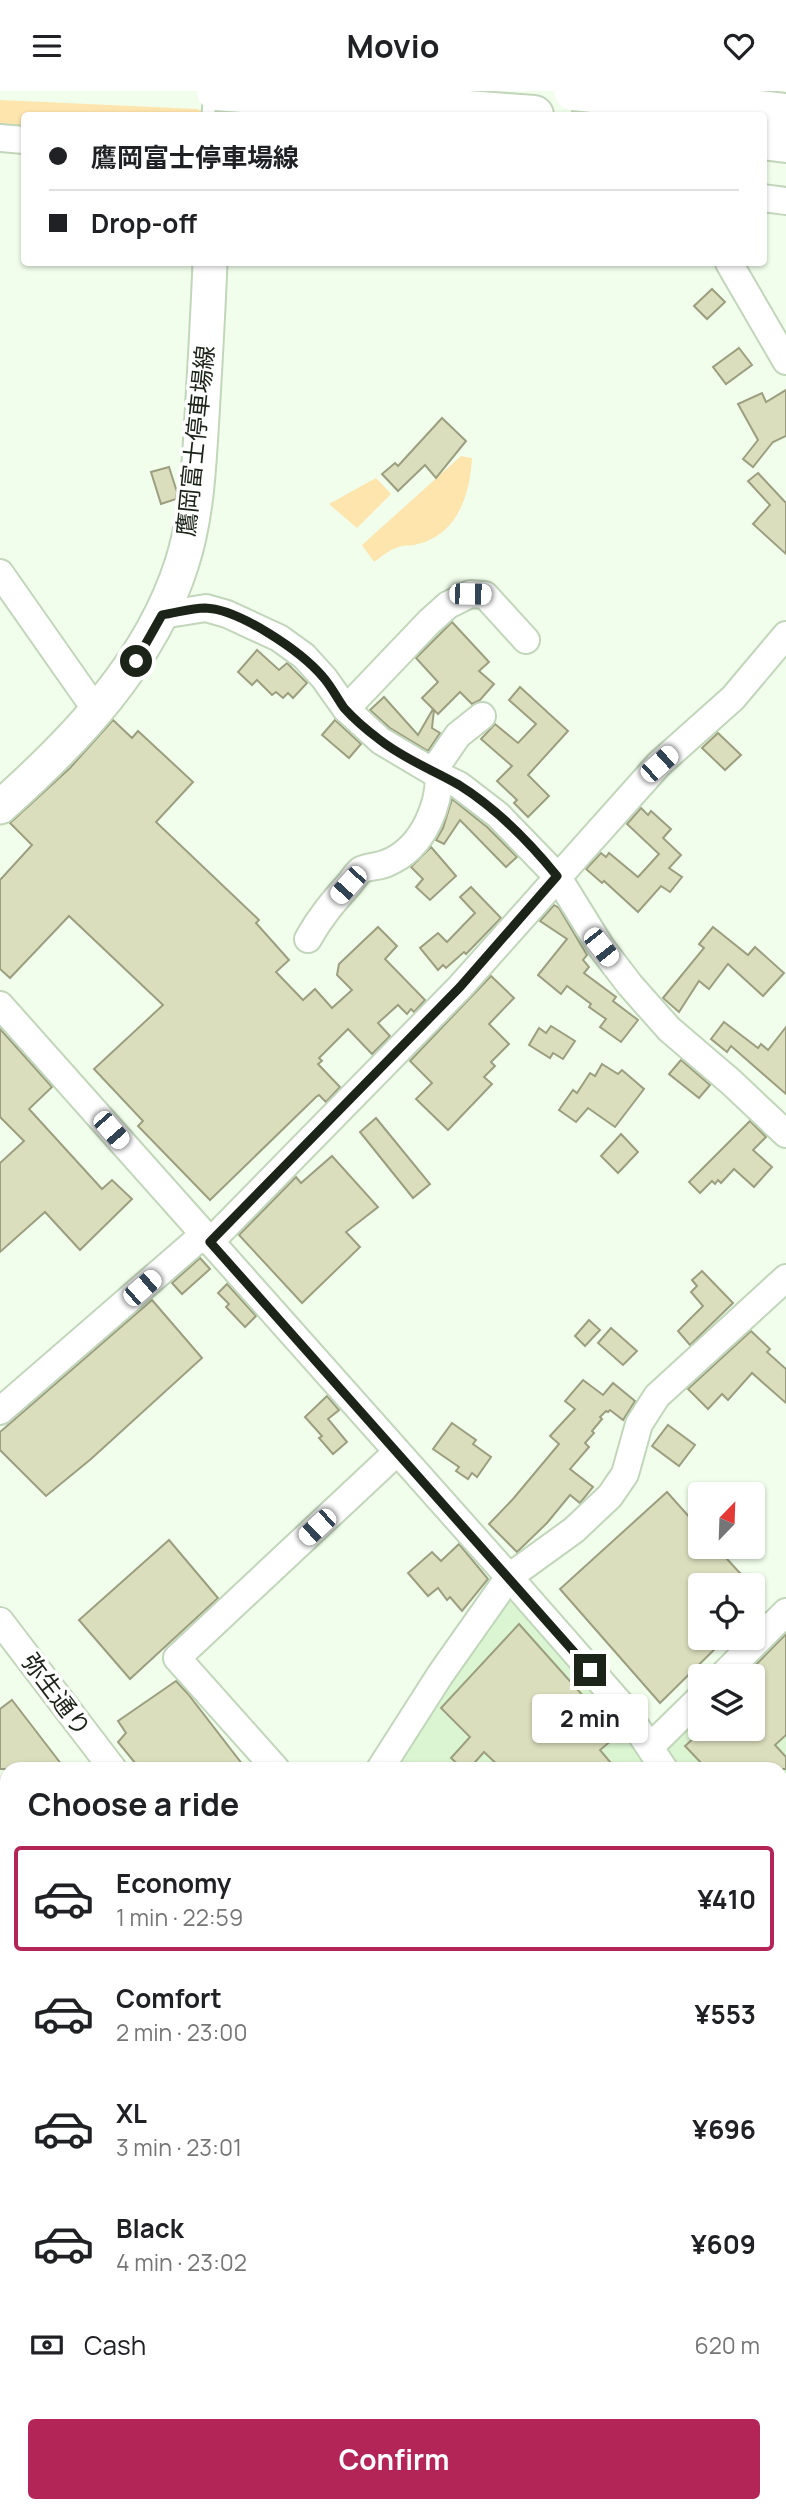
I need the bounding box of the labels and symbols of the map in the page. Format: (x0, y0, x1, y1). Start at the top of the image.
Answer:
street label: 鷹岡富士停車場線 (168, 344, 221, 538)
car (449, 583, 492, 605)
route start (120, 645, 152, 677)
car (637, 742, 682, 786)
car (327, 862, 370, 908)
car (580, 924, 623, 970)
car (90, 1107, 133, 1153)
car (120, 1266, 165, 1310)
north arrow (688, 1482, 765, 1559)
car (295, 1505, 340, 1549)
street label: 弥生通り (15, 1646, 99, 1742)
route end (574, 1654, 606, 1686)
callout: 2 min (532, 1695, 648, 1743)

